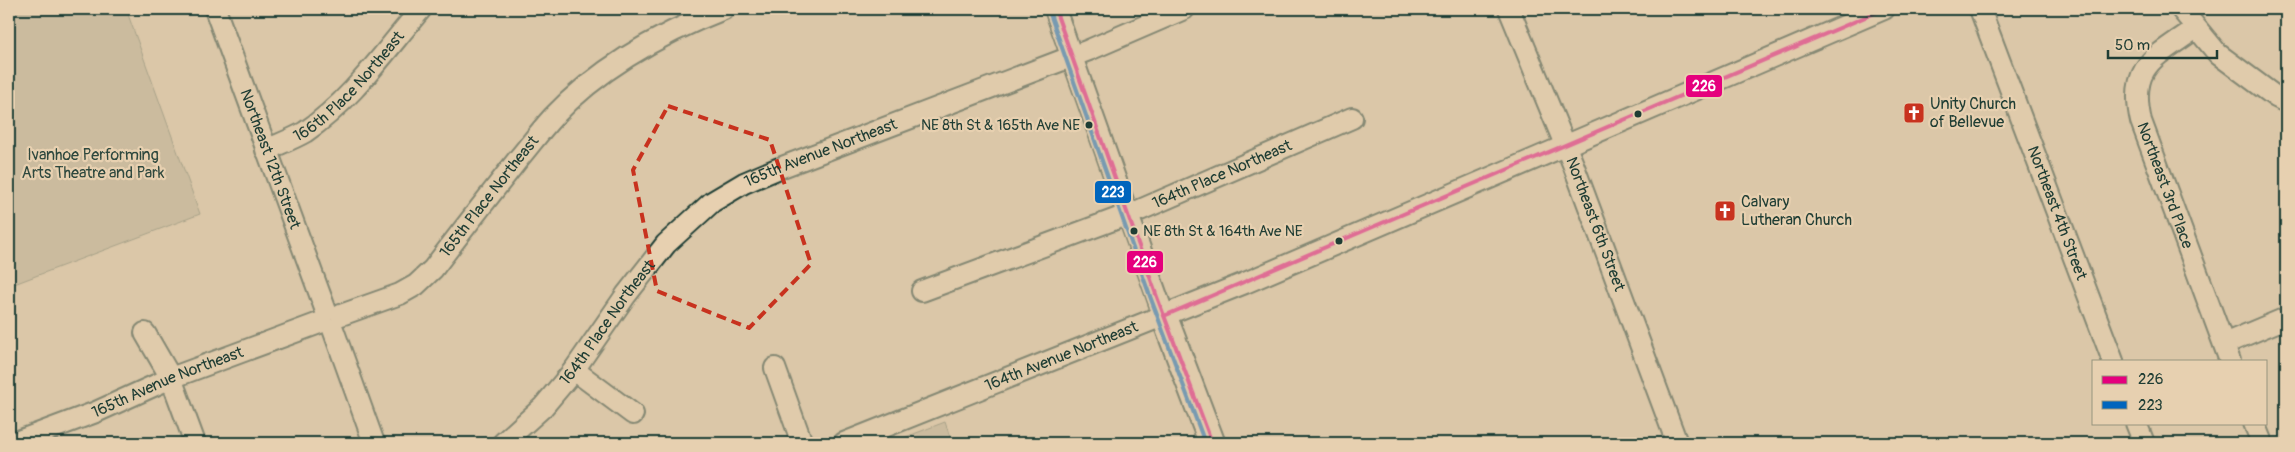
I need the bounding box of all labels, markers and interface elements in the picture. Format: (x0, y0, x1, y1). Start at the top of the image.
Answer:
street label: 166th Place Northeast (290, 27, 409, 146)
scale bar (2108, 28, 2216, 60)
text: 50 m (2115, 36, 2150, 55)
line badge: 226 (1685, 74, 1723, 98)
text: 226 (1692, 78, 1716, 95)
street label: Northeast 12th Street (235, 86, 305, 232)
place label: Unity Church of Bellevue (1930, 94, 2016, 132)
church icon: Unity Church of Bellevue (1902, 101, 1926, 125)
unlabelled marker (1633, 109, 1643, 119)
street label: 165th Avenue Northeast (741, 114, 900, 192)
place label: NE 8th St & 165th Ave NE (921, 116, 1080, 135)
street label: Northeast 3rd Place (2132, 119, 2198, 252)
marker: NE 8th St & 165th Ave NE (1084, 120, 1094, 130)
street label: 165th Place Northeast (435, 131, 543, 262)
street label: 164th Place Northeast (1149, 135, 1295, 213)
street label: Northeast 4th Street (2023, 143, 2092, 283)
park label: Ivanhoe Performing Arts Theatre and Park (22, 145, 165, 183)
street label: Northeast 6th Street (1561, 154, 1630, 295)
line badge: 223 (1094, 180, 1132, 204)
text: 223 (1101, 184, 1125, 201)
place label: Calvary Lutheran Church (1741, 192, 1852, 230)
church icon: Calvary Lutheran Church (1713, 199, 1737, 223)
place label: NE 8th St & 164th Ave NE (1143, 222, 1303, 241)
marker: NE 8th St & 164th Ave NE (1129, 226, 1139, 236)
unlabelled marker (1334, 236, 1344, 246)
line badge: 226 (1126, 250, 1164, 274)
text: 226 (1133, 254, 1157, 271)
street label: 164th Place Northeast (555, 256, 660, 390)
street label: 164th Avenue Northeast (982, 317, 1141, 396)
street label: 165th Avenue Northeast (89, 342, 247, 423)
legend (2092, 360, 2268, 424)
text: 226 (2138, 370, 2164, 389)
text: 223 (2138, 396, 2163, 415)

